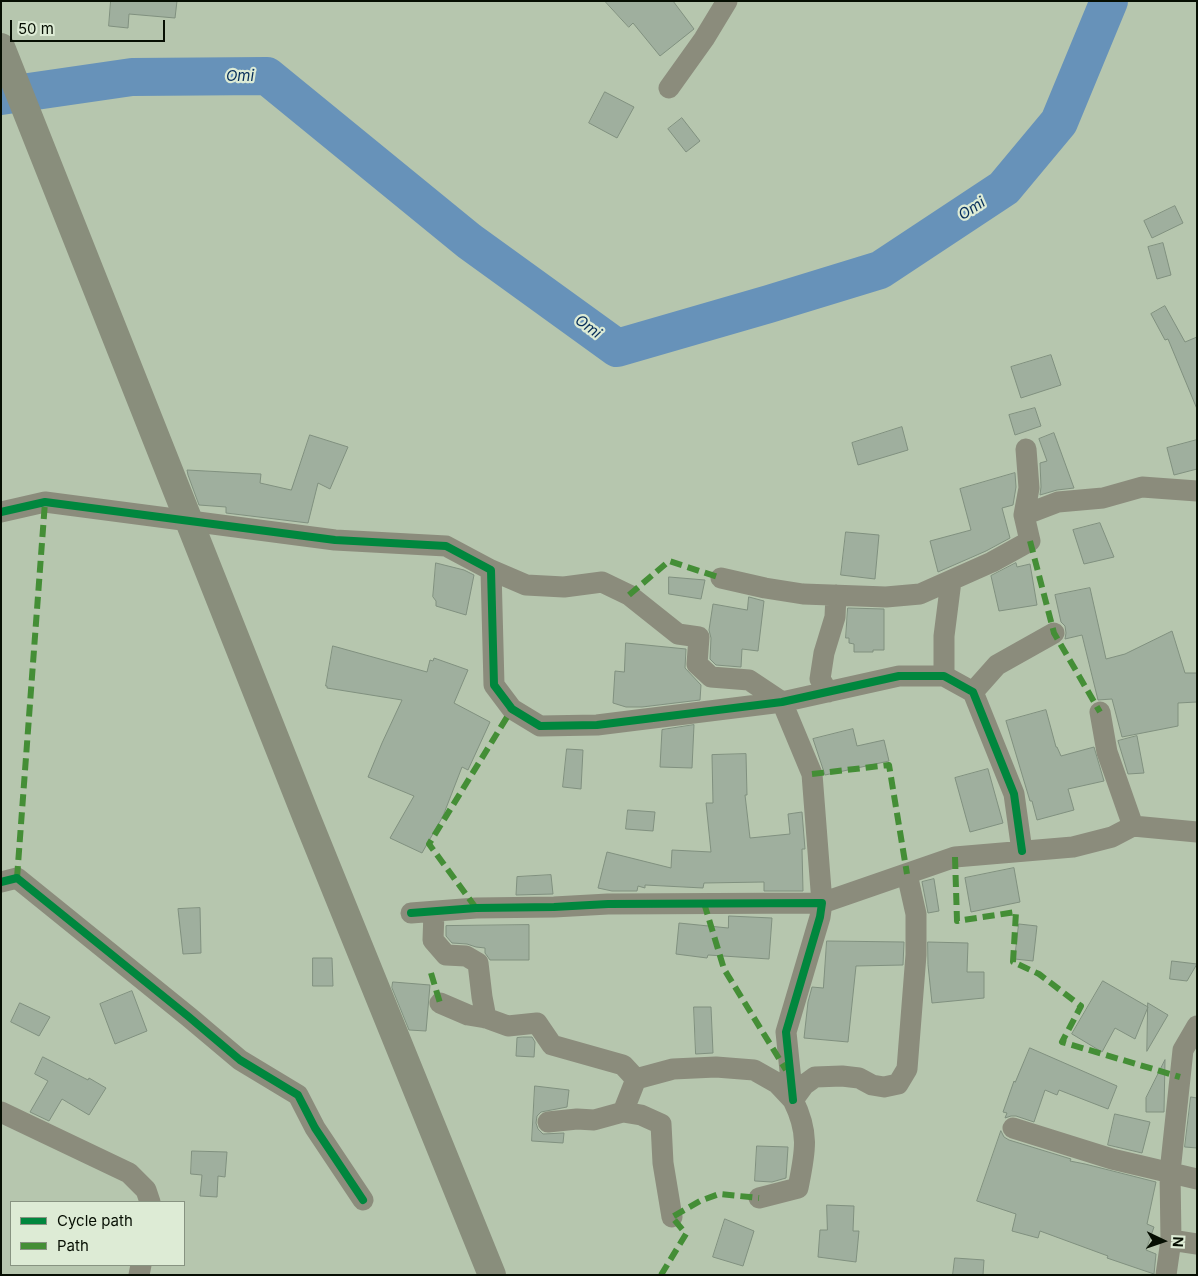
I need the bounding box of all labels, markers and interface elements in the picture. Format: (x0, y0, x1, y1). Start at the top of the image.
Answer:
scale bar (12, 10, 168, 42)
text: 50 m (18, 19, 54, 38)
water label: Omi (226, 67, 254, 85)
water label: Omi (955, 194, 989, 224)
water label: Omi (571, 311, 605, 343)
legend (10, 1201, 185, 1266)
text: Cycle path (57, 1211, 133, 1230)
north arrow (1138, 1216, 1188, 1266)
text: Path (57, 1236, 89, 1255)
text: N (1170, 1236, 1187, 1248)

